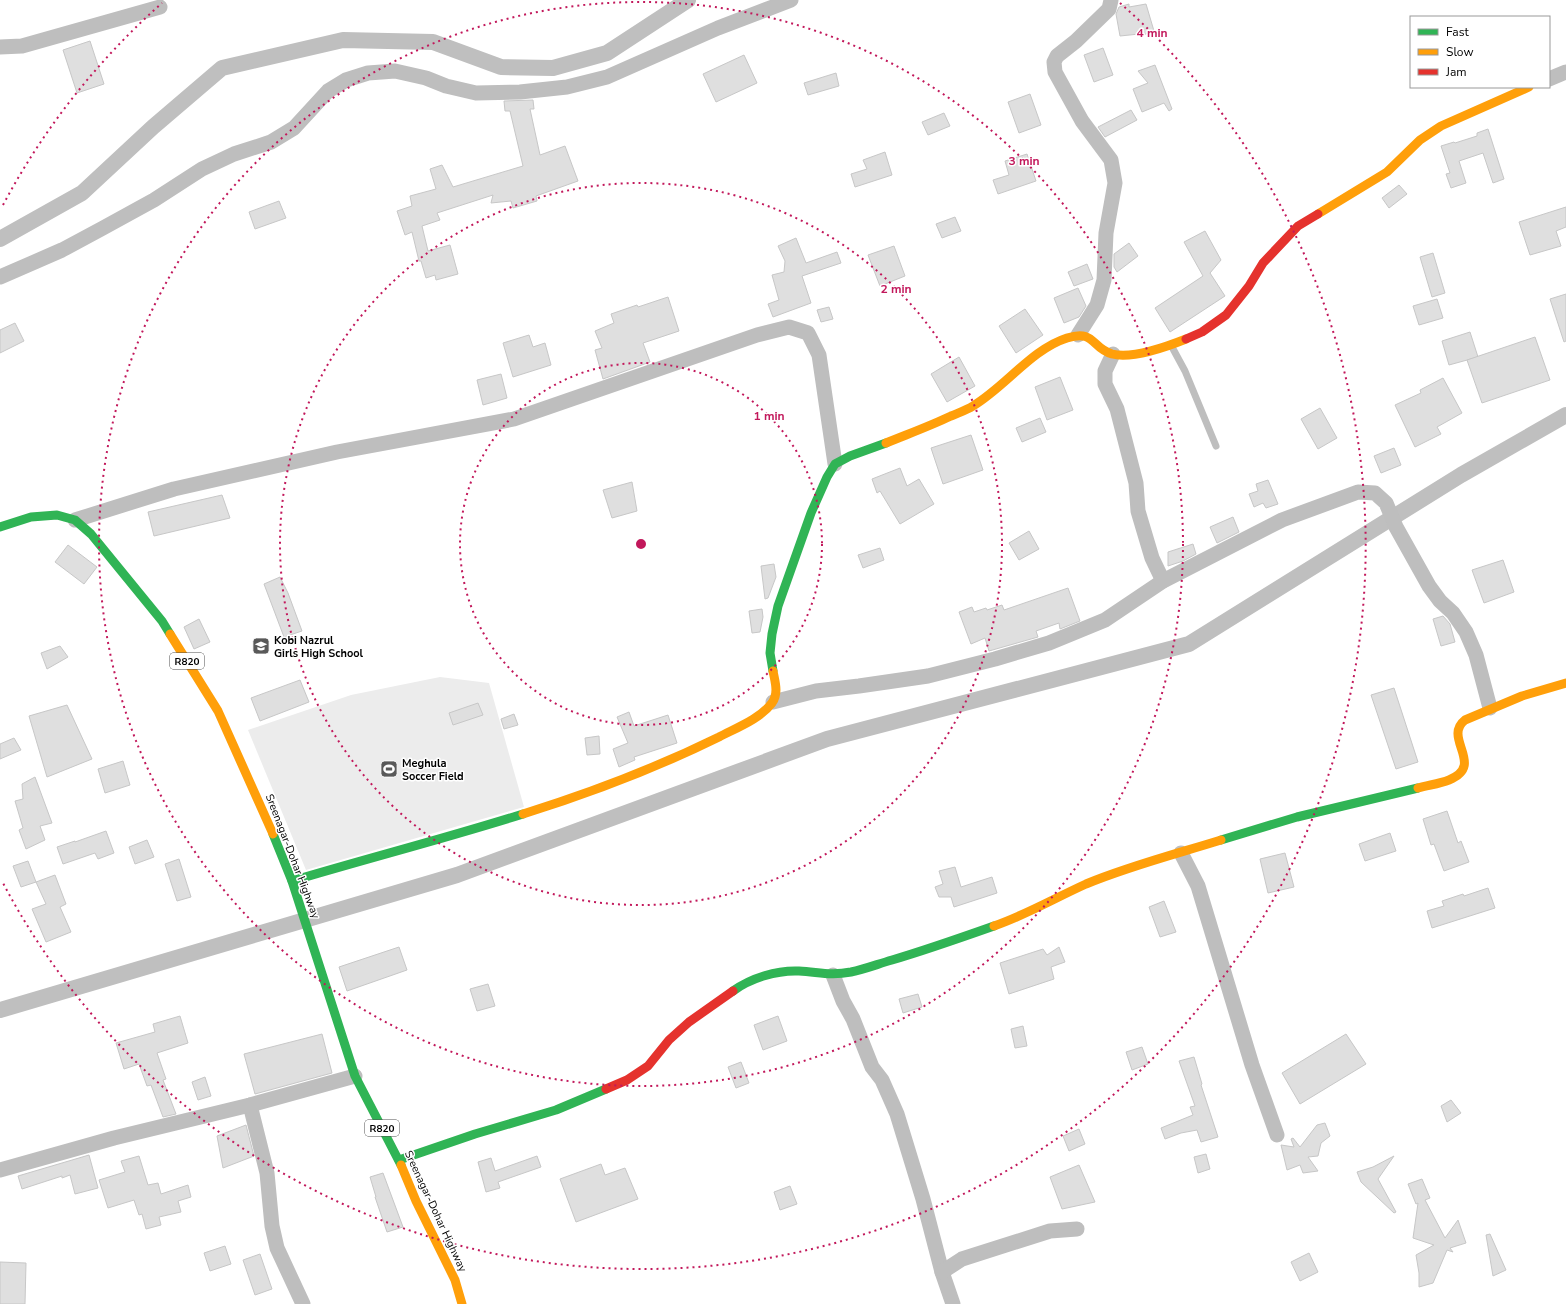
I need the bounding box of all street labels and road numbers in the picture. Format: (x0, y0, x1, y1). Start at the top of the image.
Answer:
road number: R820 (170, 653, 204, 669)
street label: Sreenagar-Dohar Highway (262, 792, 323, 921)
road number: R820 (365, 1120, 399, 1136)
street label: Sreenagar-Dohar Highway (401, 1148, 470, 1275)

